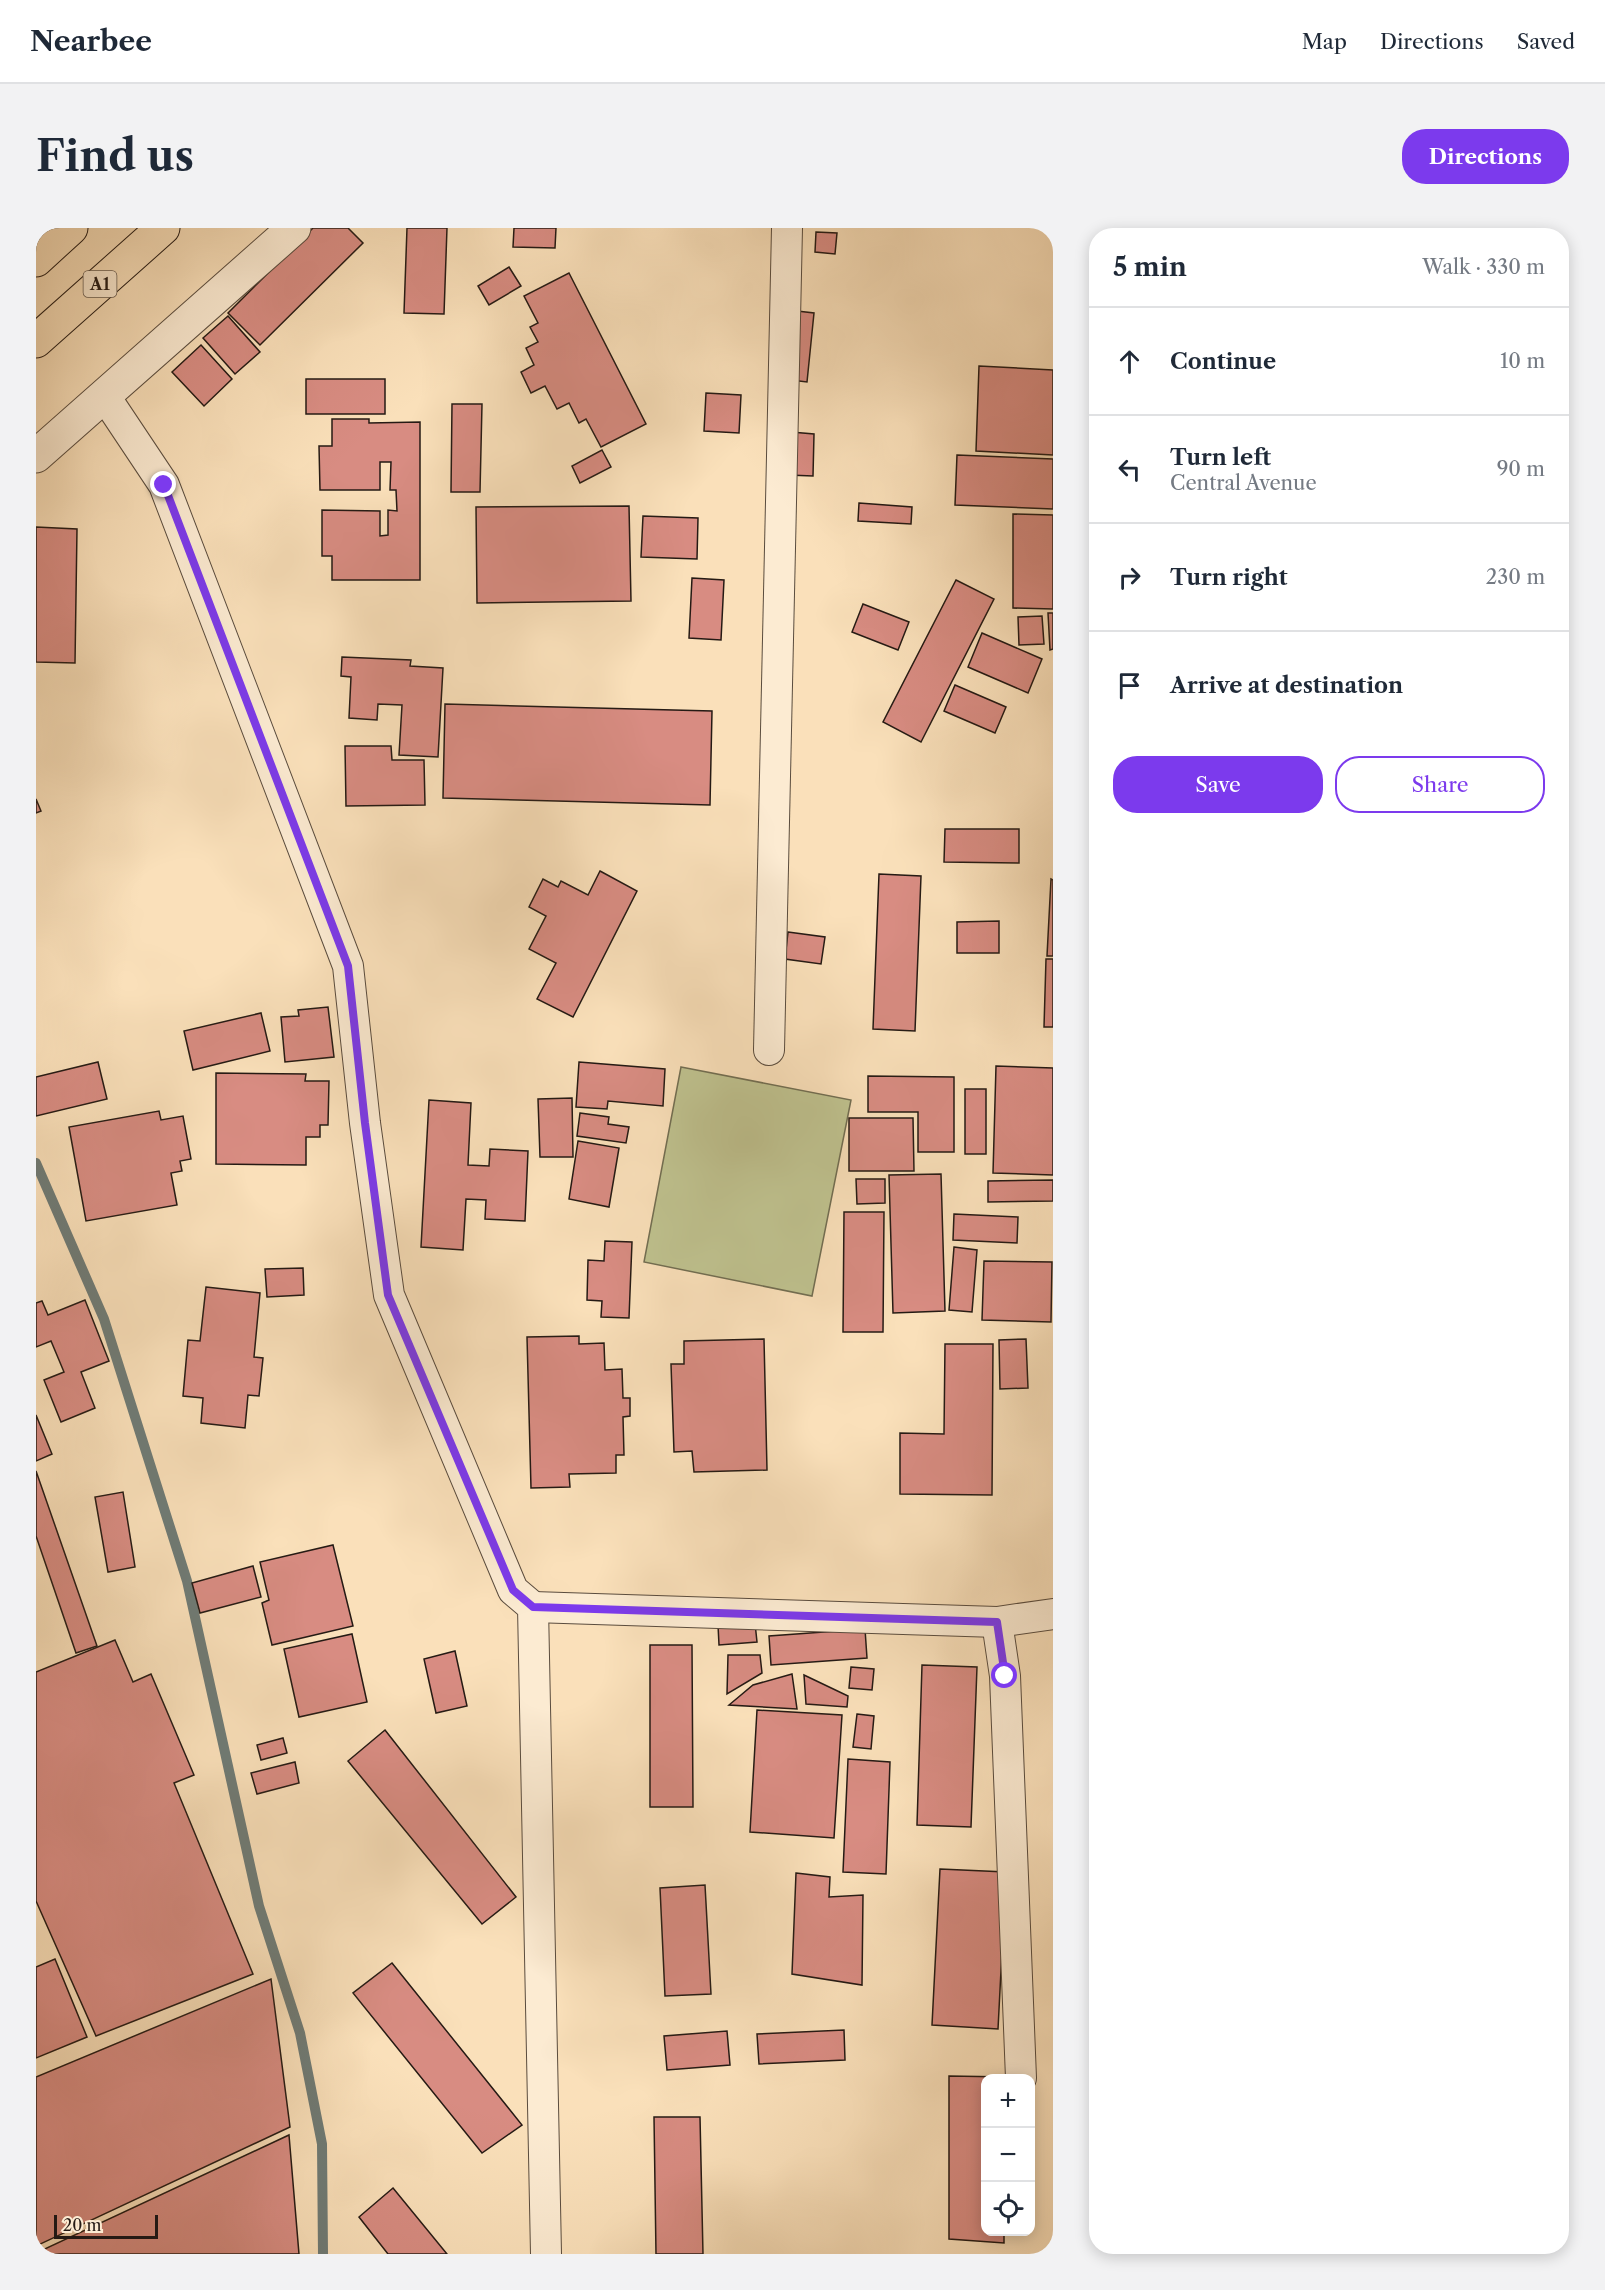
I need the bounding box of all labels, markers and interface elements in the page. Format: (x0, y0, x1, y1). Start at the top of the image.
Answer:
text: Nearbee (30, 24, 152, 58)
text: Map (1302, 29, 1347, 54)
text: Directions (1380, 29, 1484, 54)
text: Saved (1517, 29, 1575, 54)
button: Directions (1402, 129, 1569, 184)
text: Find us (36, 130, 194, 182)
text: 5 min (1113, 251, 1187, 283)
text: Walk · 330 m (1422, 255, 1545, 279)
road number: A1 (84, 271, 116, 297)
icon: ahead (1113, 345, 1146, 378)
text: Continue (1170, 348, 1276, 375)
text: 10 m (1500, 349, 1545, 373)
text: Turn left (1170, 444, 1271, 471)
icon: left (1113, 453, 1146, 486)
text: 90 m (1497, 457, 1545, 481)
route end (150, 471, 176, 497)
text: Central Avenue (1170, 471, 1317, 495)
icon: right (1113, 561, 1146, 594)
text: Turn right (1170, 564, 1288, 591)
text: 230 m (1486, 565, 1545, 589)
icon: arrive (1113, 669, 1146, 702)
text: Arrive at destination (1170, 672, 1403, 699)
button: Save (1113, 756, 1323, 813)
button: Share (1335, 756, 1545, 813)
route start (991, 1662, 1017, 1688)
map controls (981, 2074, 1035, 2236)
button: + (981, 2074, 1035, 2128)
button: − (981, 2128, 1035, 2182)
button: locate (981, 2182, 1035, 2236)
scale bar (54, 2212, 158, 2240)
text: 20 m (63, 2215, 102, 2235)

